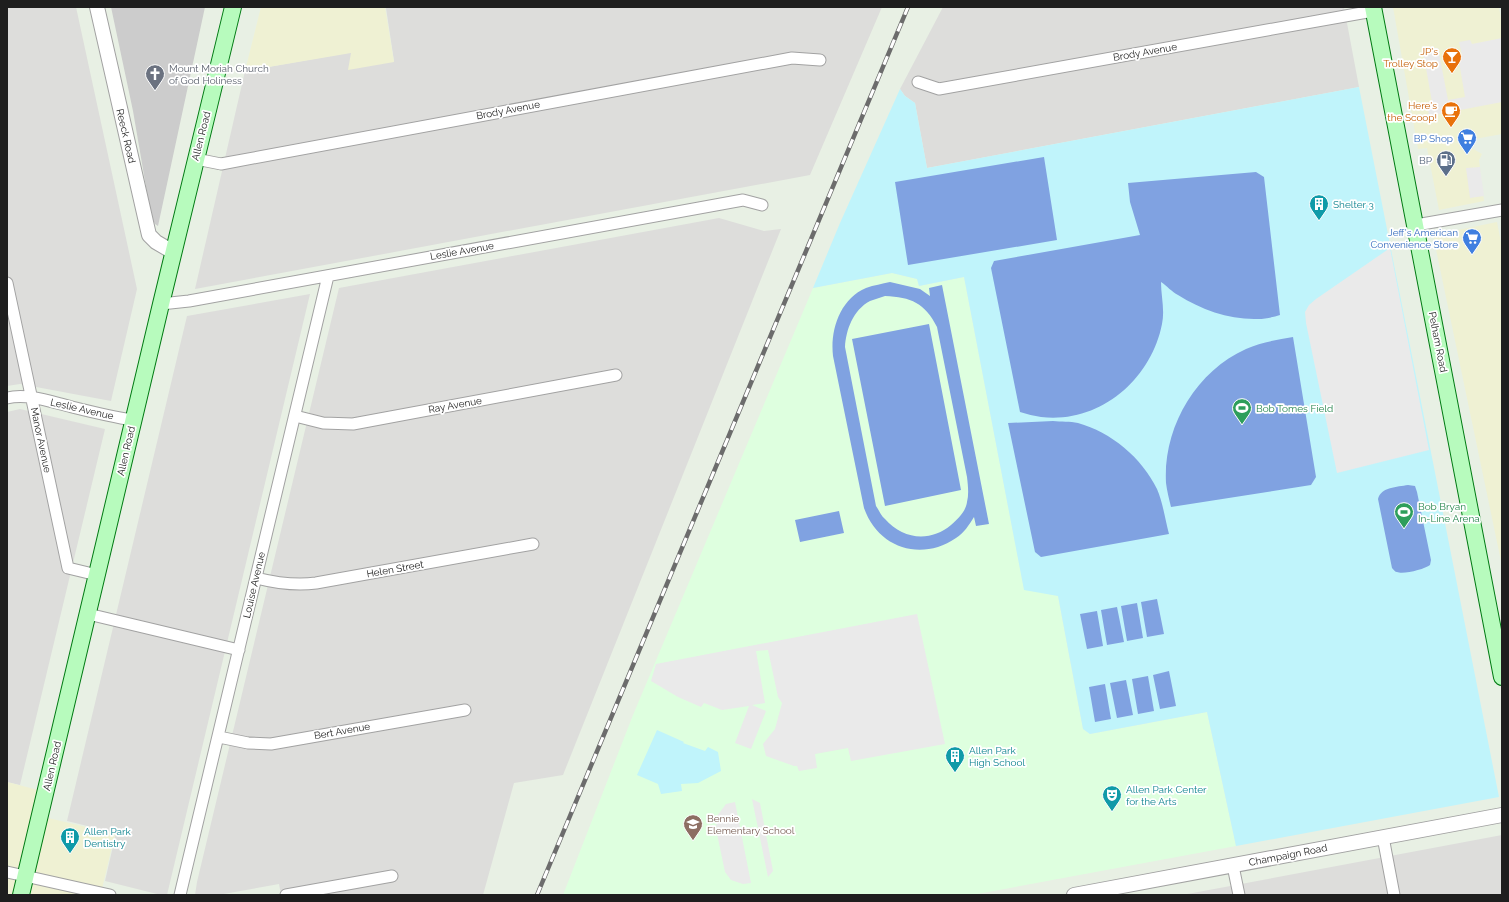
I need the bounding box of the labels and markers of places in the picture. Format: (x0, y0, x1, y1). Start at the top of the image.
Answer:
place label: JP's Trolley Stop (1383, 46, 1438, 69)
bar icon: JP's Trolley Stop (1441, 46, 1463, 74)
church icon: Mount Moriah Church of God Holiness (144, 63, 166, 91)
place label: Mount Moriah Church of God Holiness (169, 63, 269, 86)
place label: Here's the Scoop! (1387, 100, 1437, 123)
cafe icon: Here's the Scoop! (1440, 100, 1462, 128)
supermarket icon: BP Shop (1456, 127, 1478, 155)
place label: BP Shop (1414, 133, 1453, 144)
fuel station icon: BP (1435, 149, 1457, 177)
place label: BP (1419, 155, 1432, 166)
building icon: Shelter 3 (1308, 193, 1330, 221)
place label: Shelter 3 (1333, 199, 1374, 210)
place label: Jeff's American Convenience Store (1370, 227, 1458, 250)
supermarket icon: Jeff's American Convenience Store (1461, 227, 1483, 255)
sports icon: Bob Tomes Field (1231, 397, 1253, 425)
place label: Bob Tomes Field (1256, 403, 1333, 414)
sports icon: Bob Bryan In-Line Arena (1393, 501, 1415, 529)
place label: Bob Bryan In-Line Arena (1418, 501, 1480, 524)
building icon: Allen Park High School (944, 745, 966, 773)
place label: Allen Park High School (969, 745, 1025, 768)
theatre icon: Allen Park Center for the Arts (1101, 784, 1123, 812)
place label: Allen Park Center for the Arts (1126, 784, 1207, 807)
school or university icon: Bennie Elementary School (682, 813, 704, 841)
place label: Bennie Elementary School (707, 813, 795, 836)
building icon: Allen Park Dentistry (59, 826, 81, 854)
place label: Allen Park Dentistry (84, 826, 132, 849)

